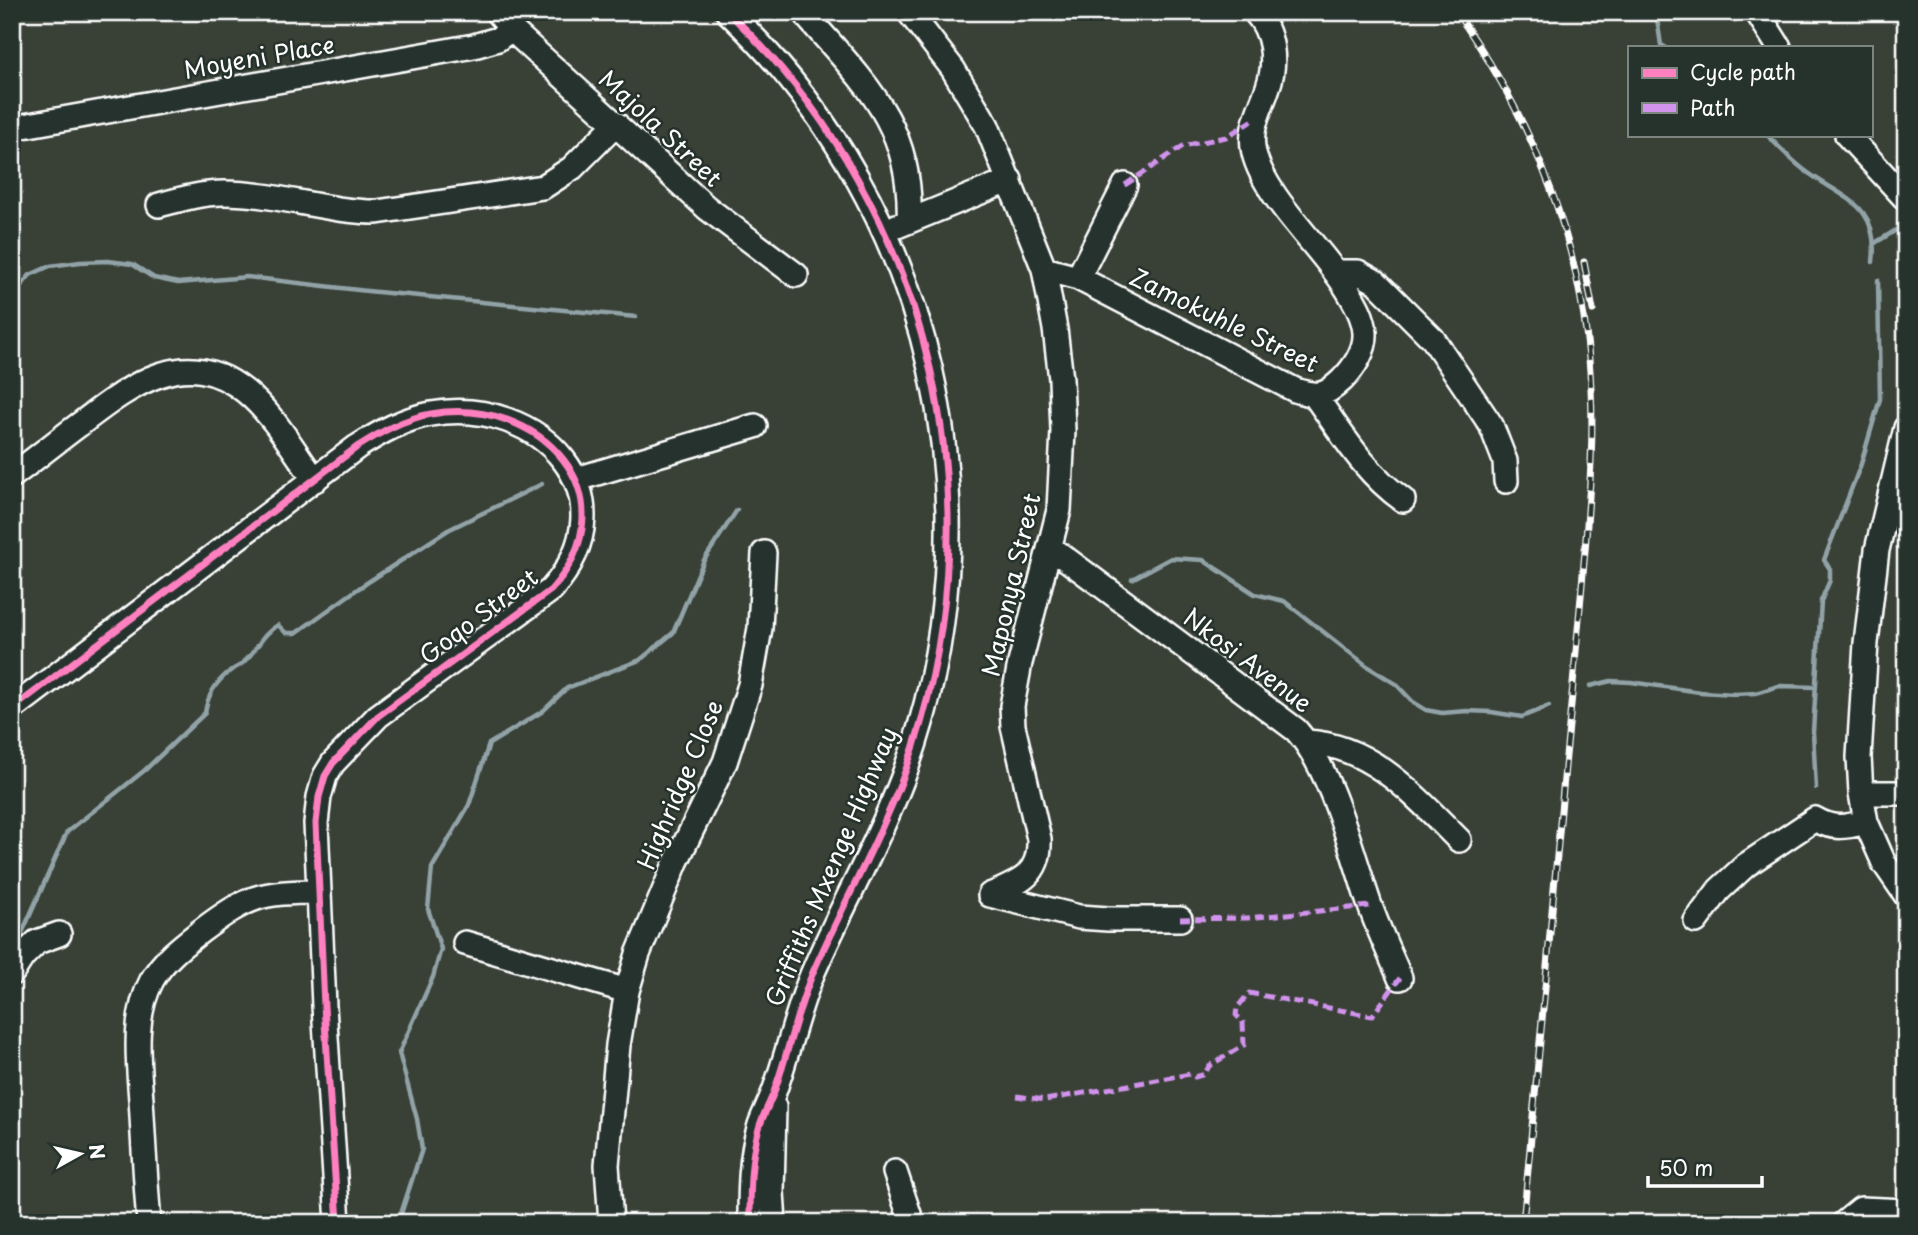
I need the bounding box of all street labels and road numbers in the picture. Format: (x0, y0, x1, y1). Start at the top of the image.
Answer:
street label: Moyeni Place (181, 25, 337, 87)
street label: Majola Street (592, 61, 731, 194)
street label: Zamokuhle Street (1124, 258, 1326, 381)
street label: Maponya Street (971, 489, 1049, 680)
street label: Goqo Street (411, 559, 545, 672)
street label: Nkosi Avenue (1176, 599, 1320, 720)
street label: Highridge Close (627, 694, 731, 875)
street label: Griffiths Mxenge Highway (755, 721, 905, 1012)

